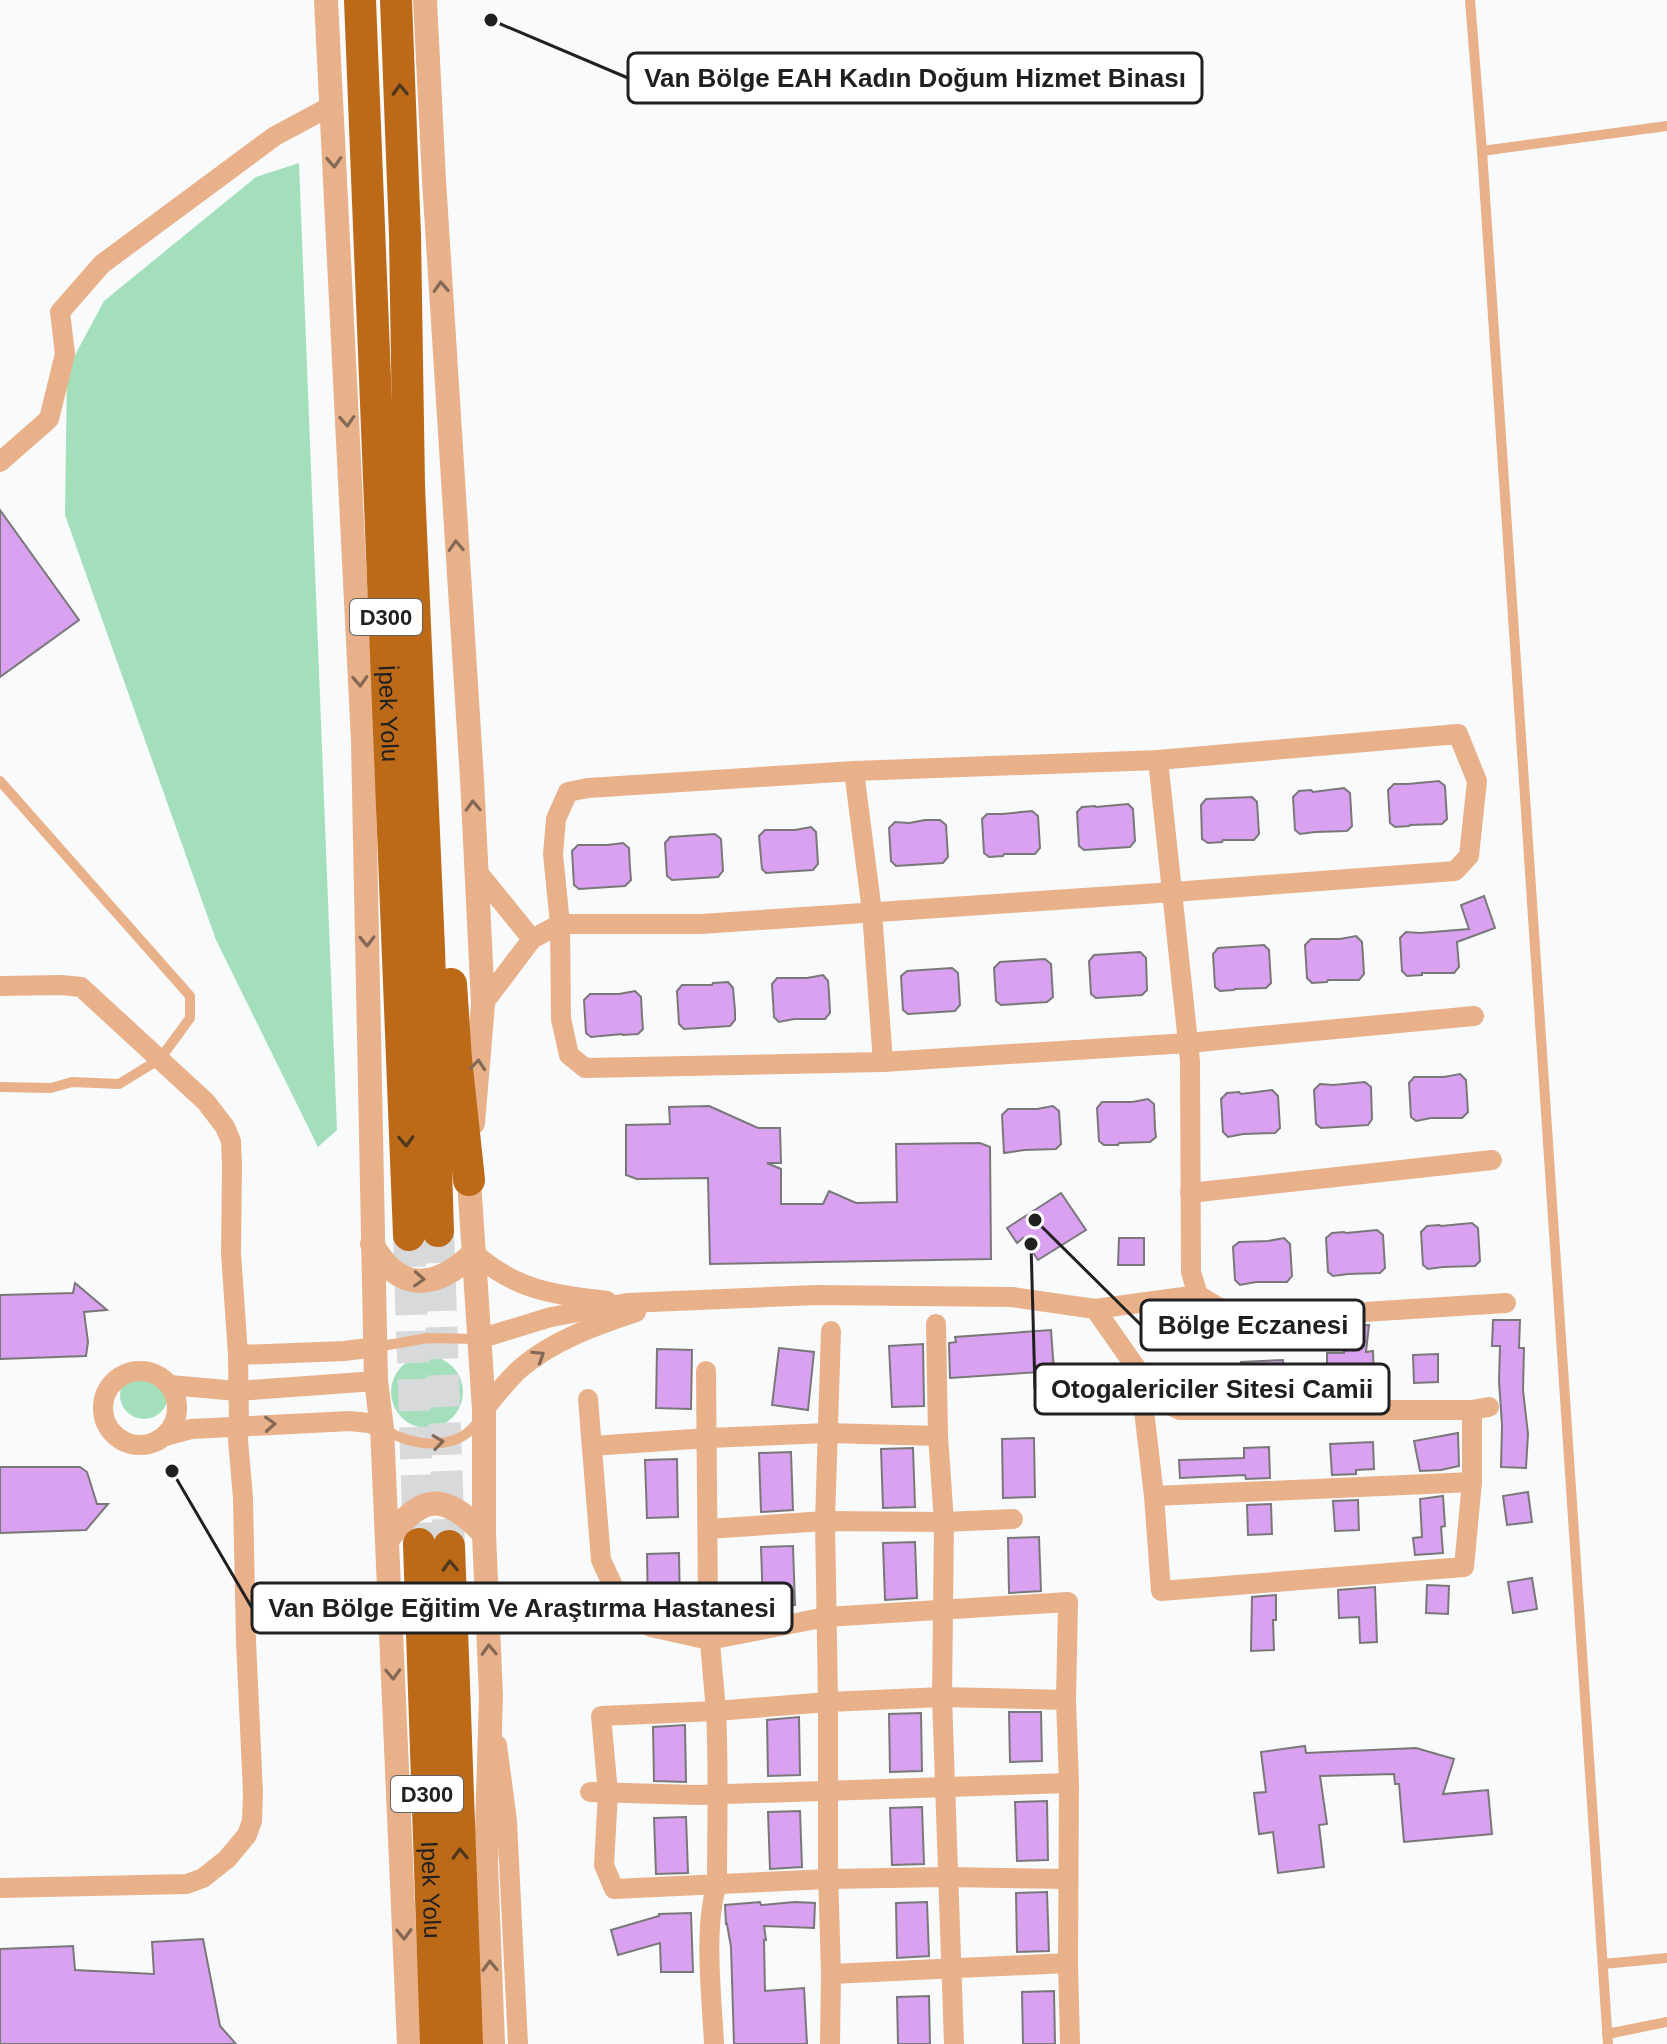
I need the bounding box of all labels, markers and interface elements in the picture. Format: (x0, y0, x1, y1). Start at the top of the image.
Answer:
callout: Van Bölge EAH Kadın Doğum Hizmet Binası (628, 53, 1202, 103)
text: Van Bölge EAH Kadın Doğum Hizmet Binası (644, 63, 1186, 93)
one-way arrow (391, 83, 408, 96)
one-way arrow (325, 156, 342, 169)
one-way arrow (433, 280, 450, 293)
one-way arrow (338, 415, 355, 428)
one-way arrow (448, 539, 465, 552)
road number: D300 (350, 599, 422, 635)
street label: İpek Yolu (373, 664, 404, 763)
one-way arrow (351, 675, 368, 688)
one-way arrow (465, 799, 482, 812)
one-way arrow (358, 935, 375, 948)
one-way arrow (469, 1058, 486, 1071)
one-way arrow (397, 1135, 414, 1148)
one-way arrow (413, 1270, 426, 1287)
callout: Bölge Eczanesi (1141, 1300, 1364, 1350)
text: Bölge Eczanesi (1158, 1310, 1348, 1340)
one-way arrow (531, 1350, 545, 1365)
callout: Otogalericiler Sitesi Camii (1035, 1364, 1389, 1414)
text: Otogalericiler Sitesi Camii (1051, 1374, 1373, 1404)
one-way arrow (264, 1416, 277, 1433)
one-way arrow (432, 1434, 445, 1451)
one-way arrow (441, 1559, 458, 1572)
callout: Van Bölge Eğitim Ve Araştırma Hastanesi (252, 1583, 792, 1633)
text: Van Bölge Eğitim Ve Araştırma Hastanesi (268, 1593, 776, 1623)
one-way arrow (480, 1643, 497, 1656)
one-way arrow (385, 1668, 402, 1681)
road number: D300 (391, 1776, 463, 1812)
street label: Ipek Yolu (416, 1841, 446, 1939)
one-way arrow (452, 1847, 469, 1860)
one-way arrow (396, 1928, 413, 1941)
one-way arrow (481, 1959, 498, 1972)

